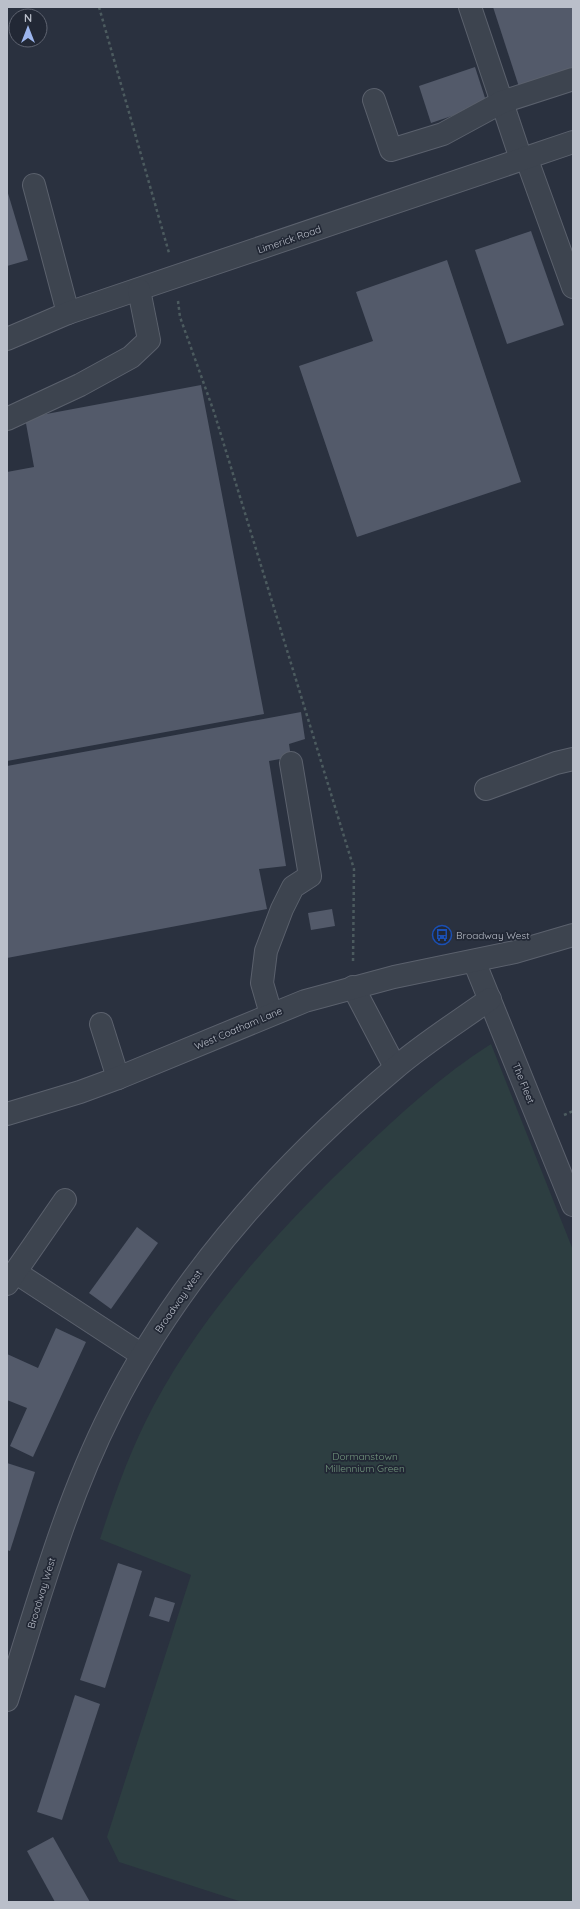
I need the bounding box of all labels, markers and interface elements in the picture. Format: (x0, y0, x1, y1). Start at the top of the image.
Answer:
north arrow (8, 8, 48, 48)
text: N (24, 11, 32, 25)
street label: Limerick Road (256, 223, 323, 256)
bus stop icon: Broadway West (431, 924, 453, 946)
place label: Broadway West (456, 929, 530, 942)
street label: West Coatham Lane (192, 1004, 285, 1053)
street label: The Fleet (510, 1061, 538, 1106)
street label: Broadway West (152, 1267, 205, 1335)
park label: Dormanstown Millennium Green (325, 1450, 405, 1475)
street label: Broadway West (25, 1555, 59, 1630)

